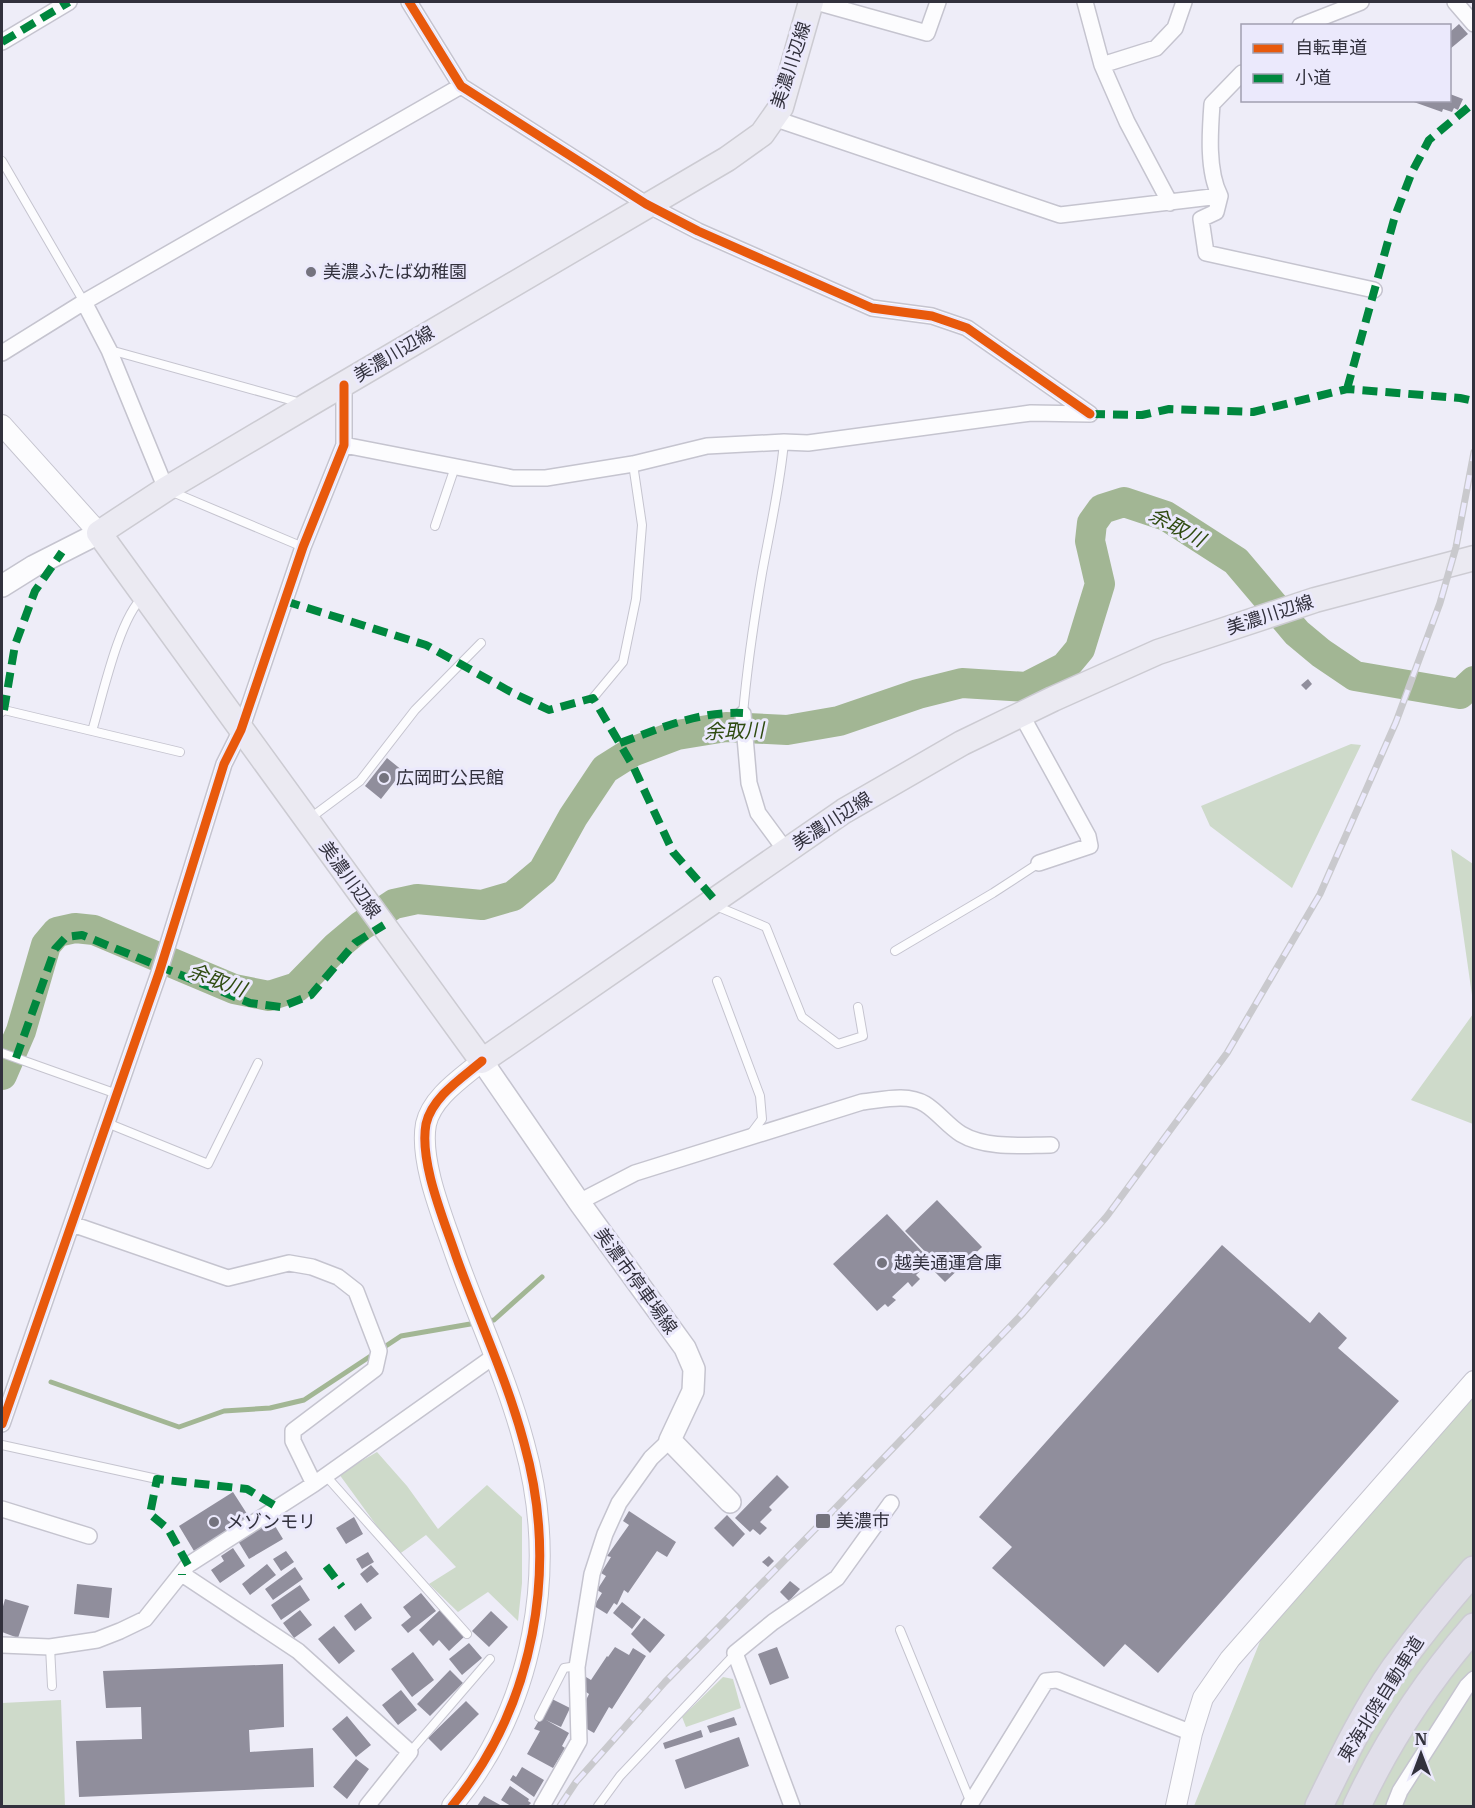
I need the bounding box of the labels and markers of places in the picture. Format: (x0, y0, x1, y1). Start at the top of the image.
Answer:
place label: 美濃ふたば幼稚園 (323, 260, 467, 283)
marker: 美濃ふたば幼稚園 (304, 265, 318, 279)
place label: 広岡町公民館 (396, 766, 504, 789)
marker: 広岡町公民館 (377, 771, 391, 785)
place label: 越美通運倉庫 (894, 1251, 1002, 1274)
marker: 越美通運倉庫 (875, 1256, 889, 1270)
place label: 美濃市 (836, 1509, 890, 1532)
place label: メゾンモリ (226, 1510, 316, 1533)
marker: 美濃市 (814, 1512, 832, 1530)
marker: メゾンモリ (207, 1515, 221, 1529)

